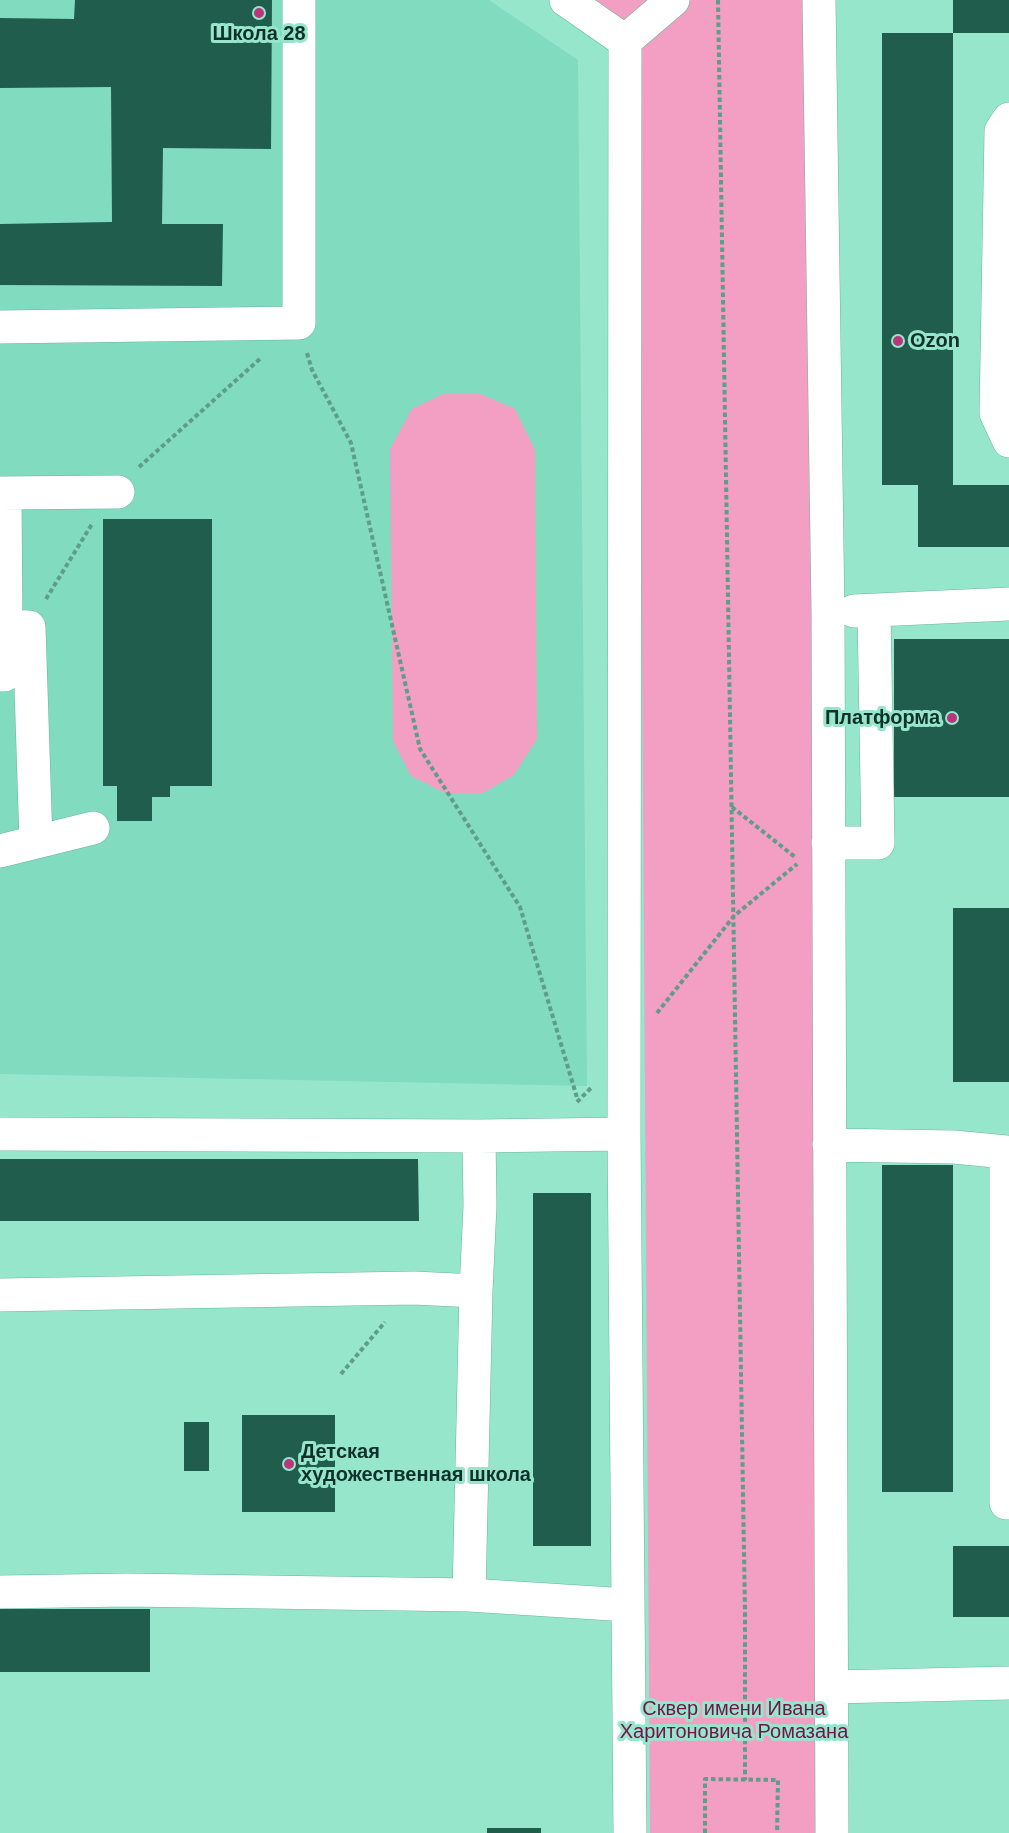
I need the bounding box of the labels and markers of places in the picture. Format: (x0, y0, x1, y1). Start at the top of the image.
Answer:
marker: Школа 28 (252, 6, 266, 20)
place label: Школа 28 (212, 22, 306, 46)
place label: Ozon (910, 329, 960, 353)
marker: Ozon (891, 334, 905, 348)
place label: Платформа (825, 706, 940, 730)
marker: Платформа (945, 711, 959, 725)
place label: Детская художественная школа (301, 1440, 531, 1487)
marker: Детская художественная школа (282, 1457, 296, 1471)

